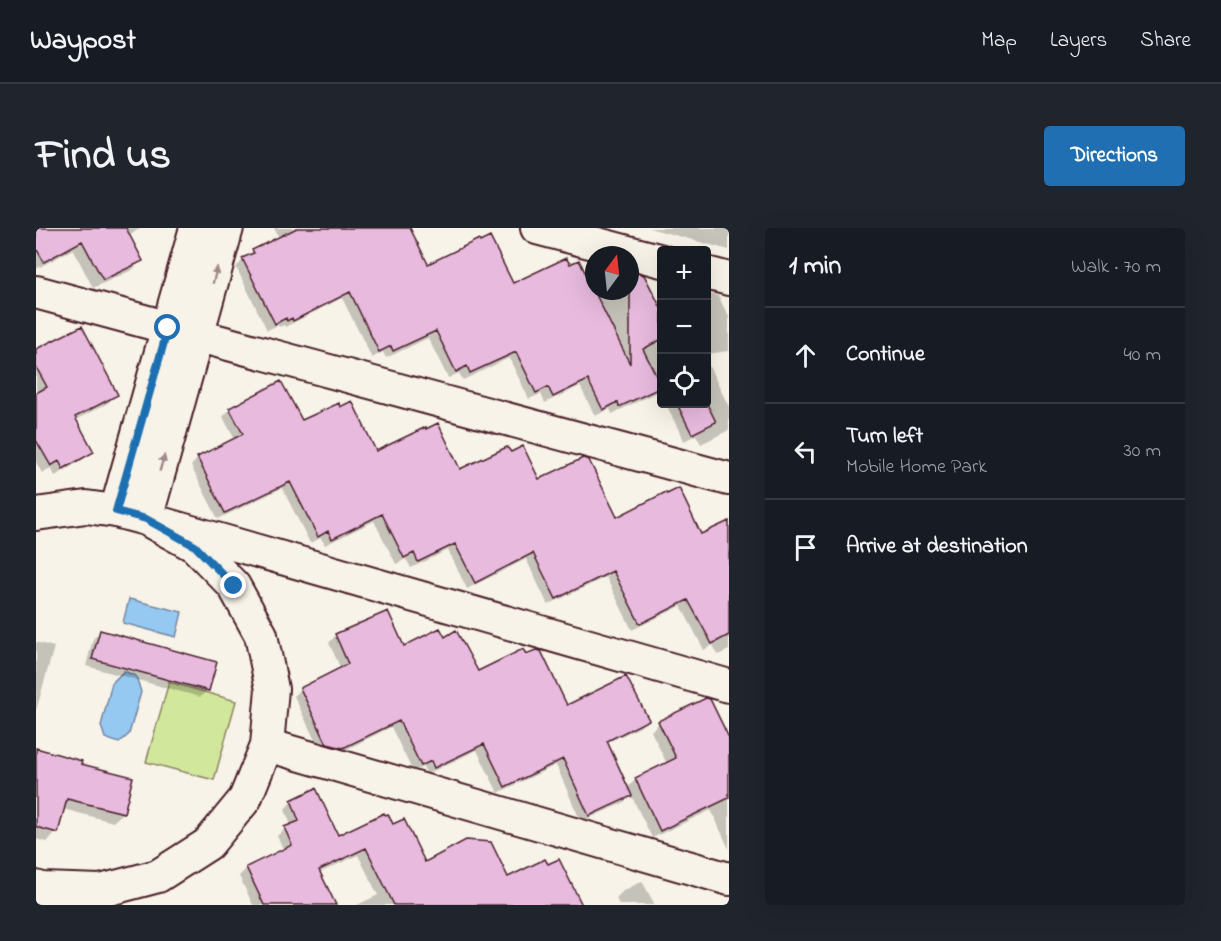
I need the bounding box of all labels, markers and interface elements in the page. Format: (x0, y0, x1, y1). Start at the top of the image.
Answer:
text: Waypost (30, 21, 136, 62)
text: Map (981, 26, 1017, 56)
text: Layers (1050, 26, 1107, 56)
text: Share (1140, 26, 1191, 56)
text: Find us (36, 126, 171, 187)
button: Directions (1044, 126, 1185, 186)
north arrow (585, 246, 639, 300)
map controls (657, 246, 711, 408)
button: + (657, 246, 711, 300)
text: 1 min (789, 248, 841, 286)
text: Walk · 70 m (1071, 253, 1161, 282)
one-way arrow (210, 266, 220, 284)
button: − (657, 300, 711, 354)
route start (154, 314, 180, 340)
icon: ahead (789, 339, 822, 372)
text: Continue (846, 339, 925, 371)
text: 40 m (1124, 341, 1161, 370)
button: locate (657, 354, 711, 408)
text: Turn left (846, 421, 923, 453)
icon: left (789, 435, 822, 468)
text: 30 m (1124, 437, 1161, 466)
text: Mobile Home Park (846, 453, 987, 482)
one-way arrow (158, 454, 167, 472)
icon: arrive (789, 531, 822, 564)
text: Arrive at destination (846, 531, 1028, 563)
route end (220, 572, 246, 598)

